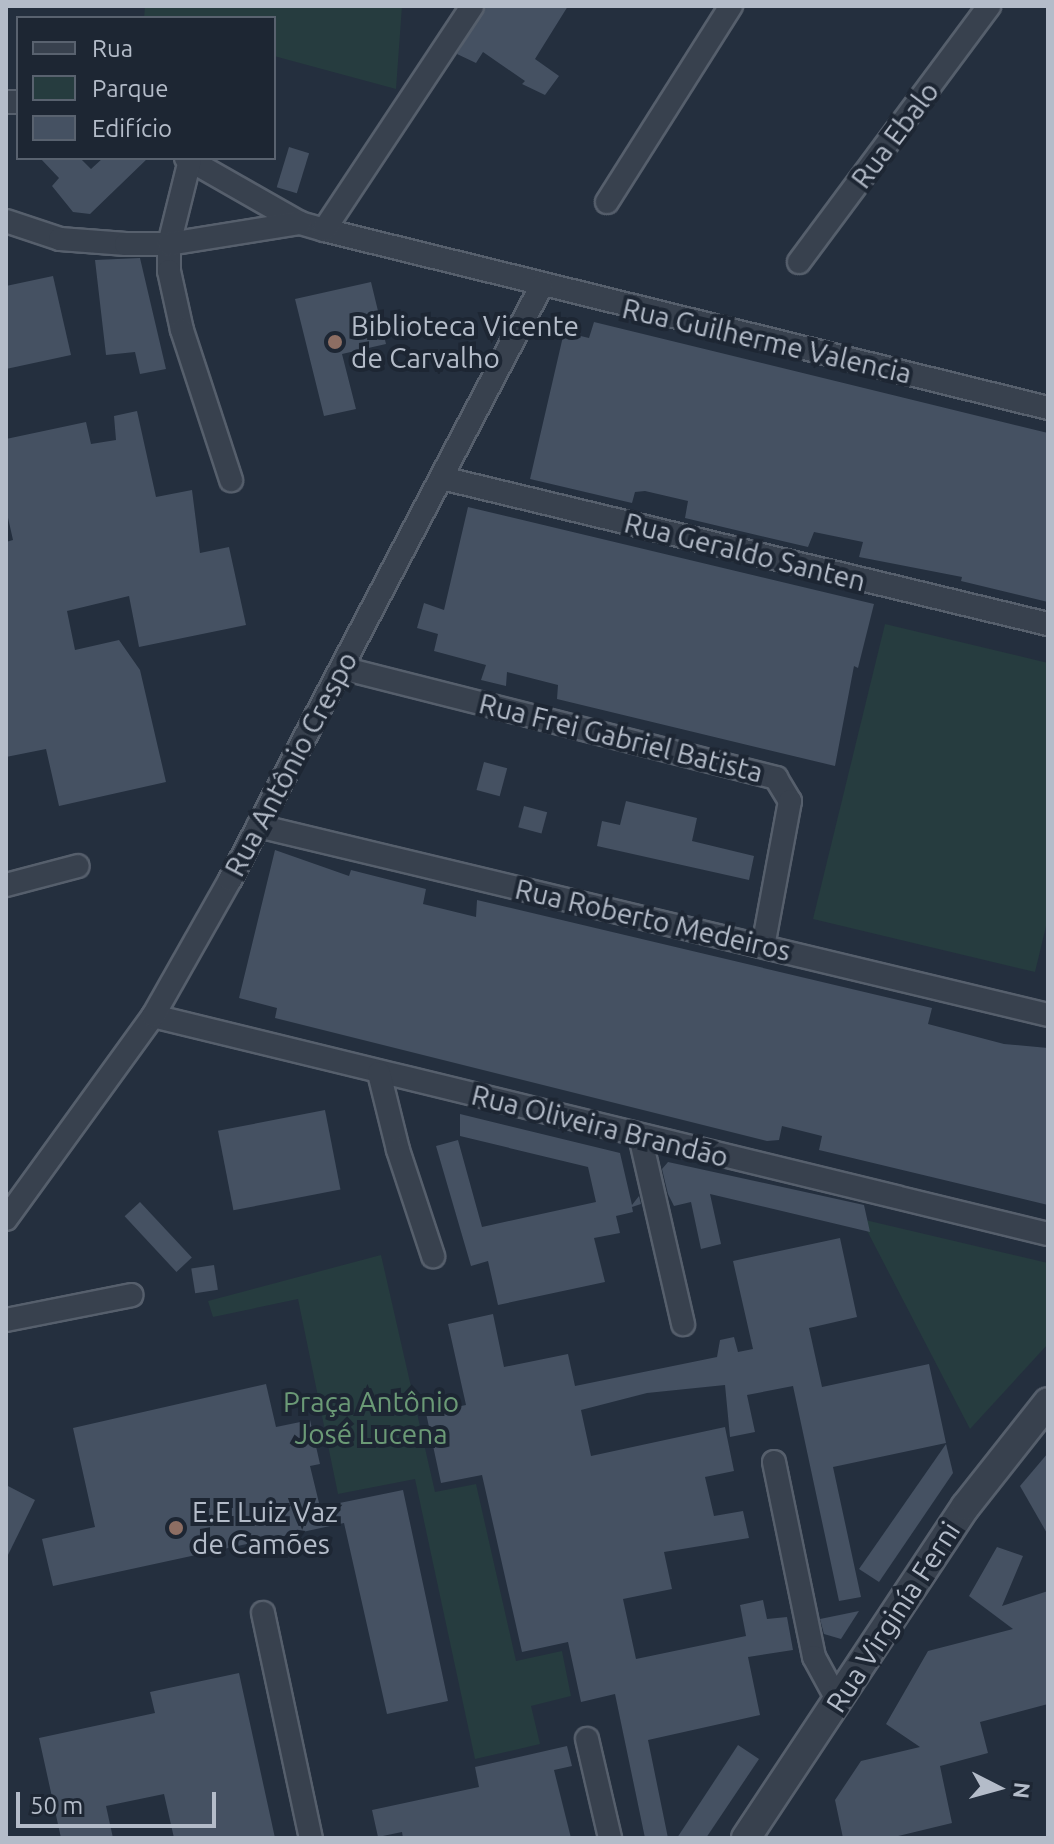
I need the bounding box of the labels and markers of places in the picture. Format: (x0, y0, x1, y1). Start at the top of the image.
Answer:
place label: Biblioteca Vicente de Carvalho (351, 309, 579, 375)
marker: Biblioteca Vicente de Carvalho (326, 333, 344, 351)
place label: E.E Luiz Vaz de Camões (192, 1495, 338, 1561)
marker: E.E Luiz Vaz de Camões (167, 1519, 185, 1537)

